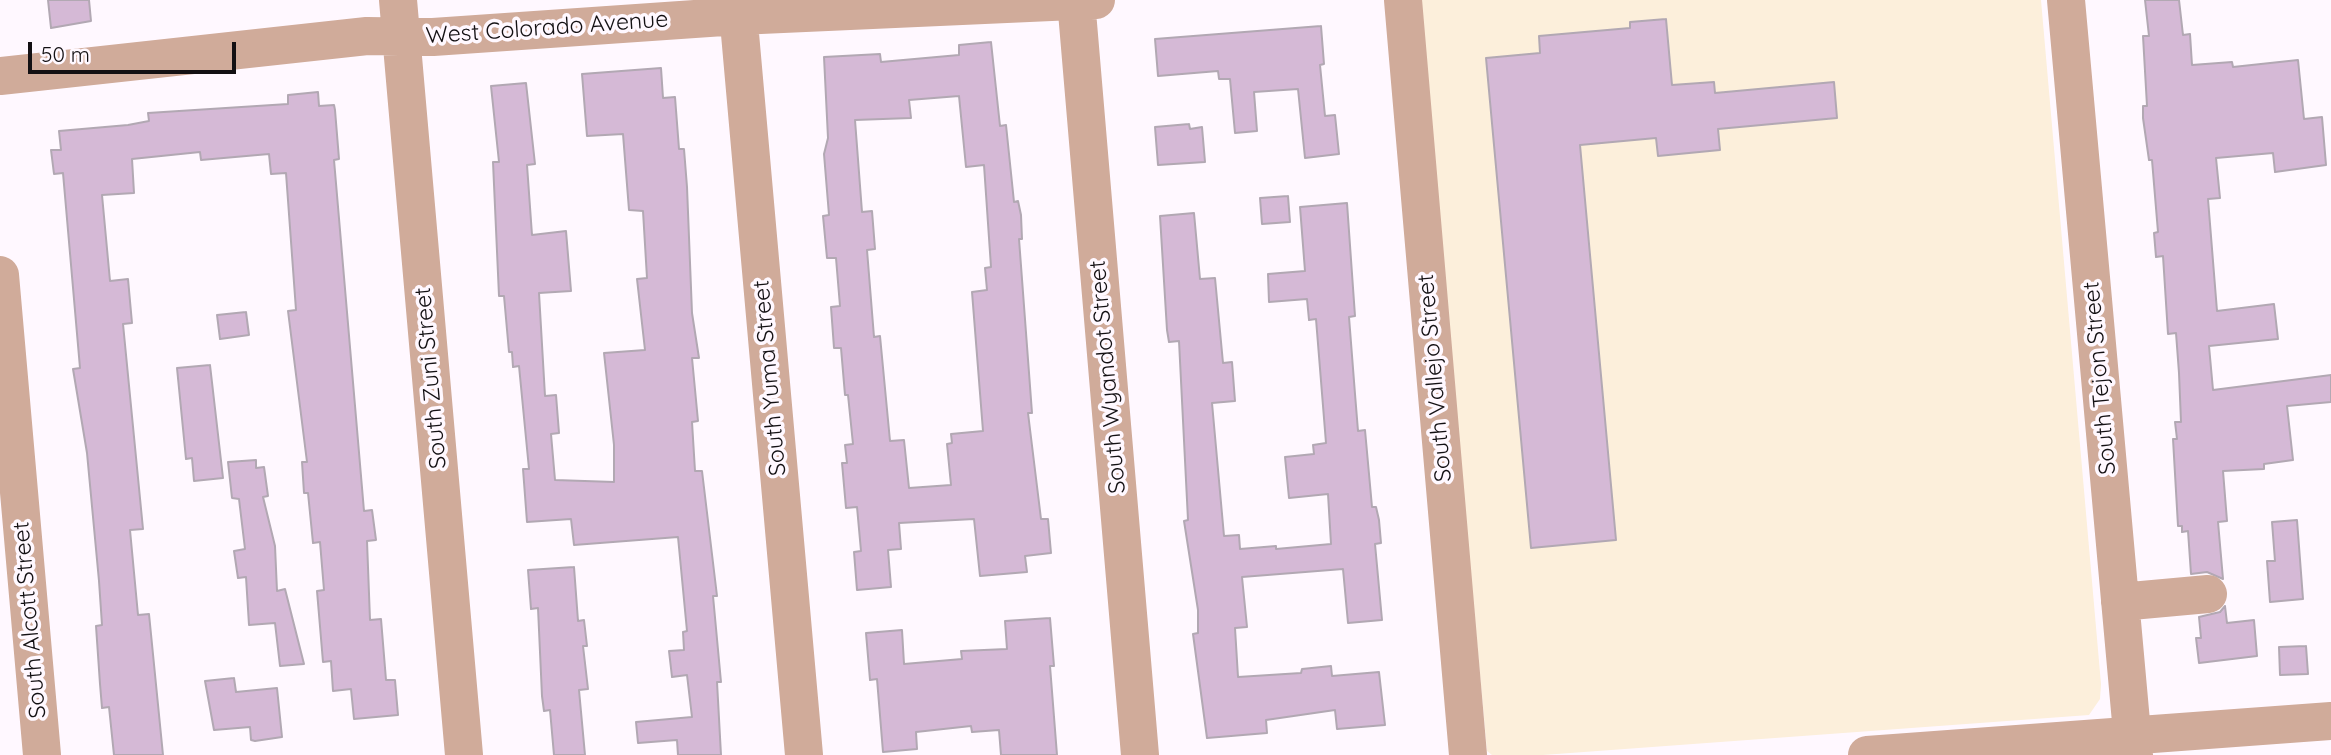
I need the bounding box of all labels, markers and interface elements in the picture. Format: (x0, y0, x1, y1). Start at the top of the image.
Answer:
street label: West Colorado Avenue (425, 6, 669, 50)
scale bar (32, 28, 240, 72)
text: 50 m (41, 41, 90, 67)
street label: South Wyandot Street (1084, 259, 1132, 495)
street label: South Vallejo Street (1412, 273, 1458, 483)
street label: South Yuma Street (748, 279, 792, 477)
street label: South Tejon Street (2078, 280, 2122, 476)
street label: South Zuni Street (409, 286, 453, 470)
street label: South Alcott Street (8, 520, 52, 720)

